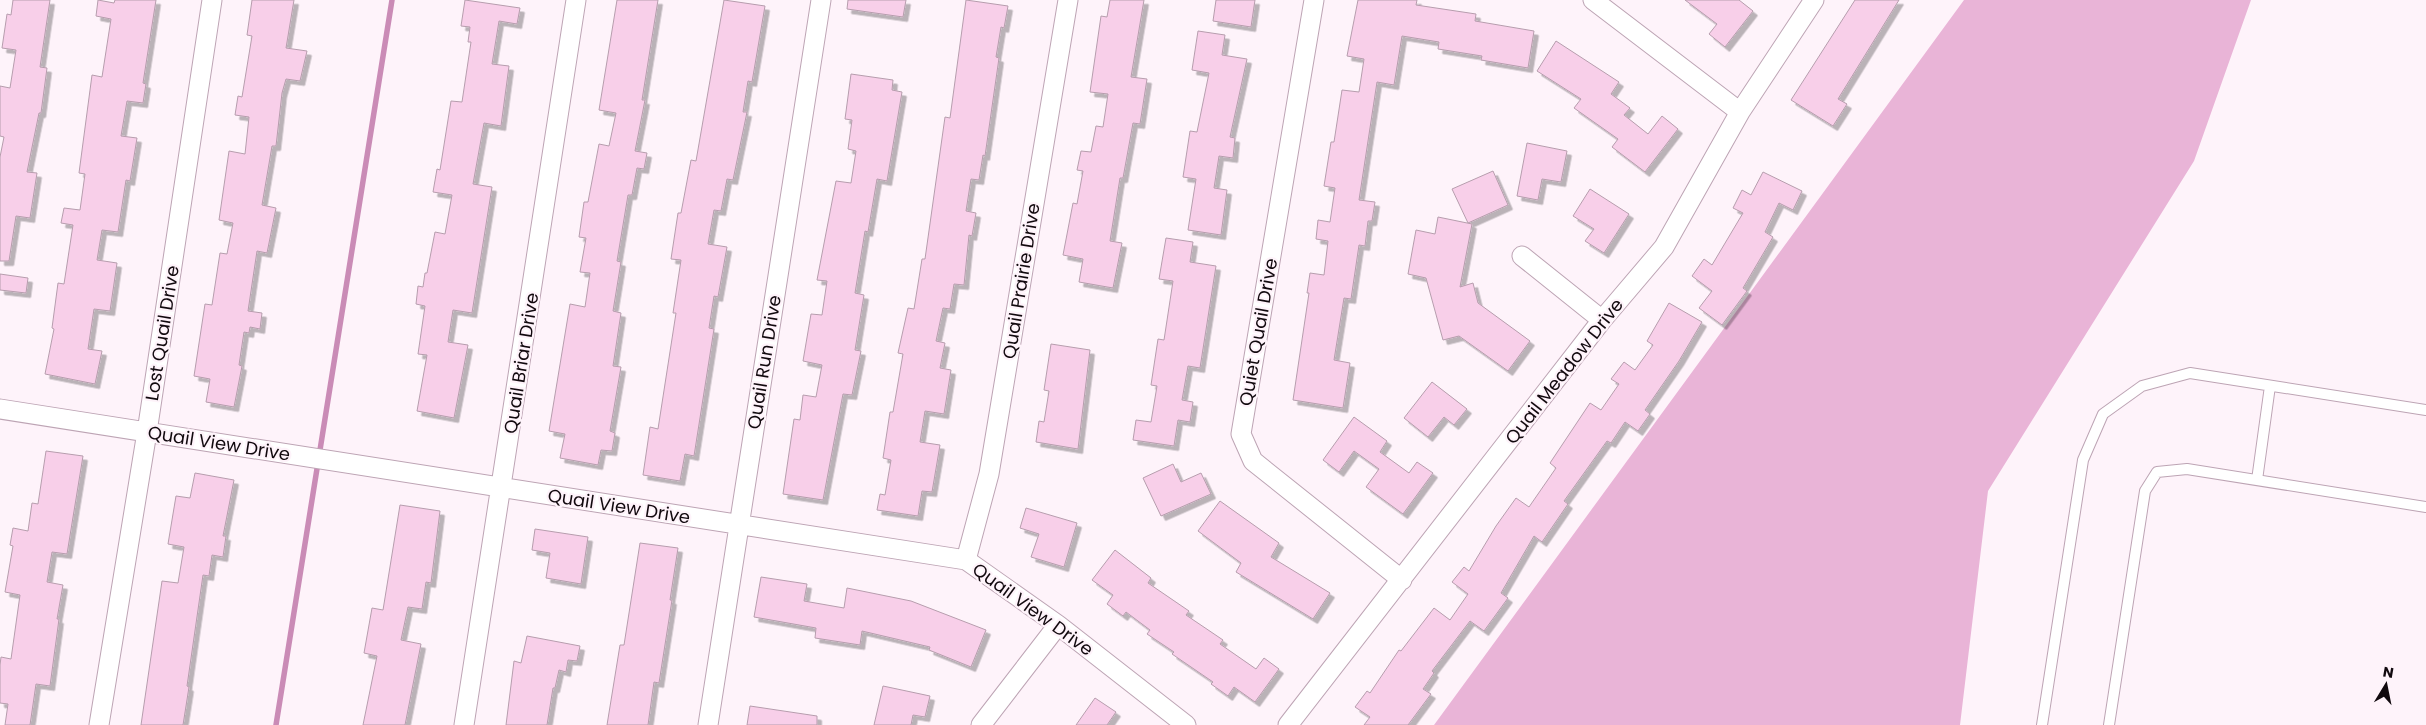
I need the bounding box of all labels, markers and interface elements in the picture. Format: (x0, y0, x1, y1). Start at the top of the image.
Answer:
street label: Quail Prairie Drive (996, 201, 1046, 361)
street label: Quiet Quail Drive (1233, 256, 1283, 408)
street label: Lost Quail Drive (139, 264, 185, 402)
street label: Quail Briar Drive (498, 291, 544, 435)
street label: Quail Run Drive (741, 293, 787, 431)
street label: Quail Meadow Drive (1499, 293, 1629, 449)
street label: Quail View Drive (146, 419, 292, 467)
street label: Quail View Drive (546, 482, 692, 530)
street label: Quail View Drive (967, 557, 1099, 661)
north arrow (2361, 660, 2411, 710)
text: N (2381, 661, 2395, 683)

